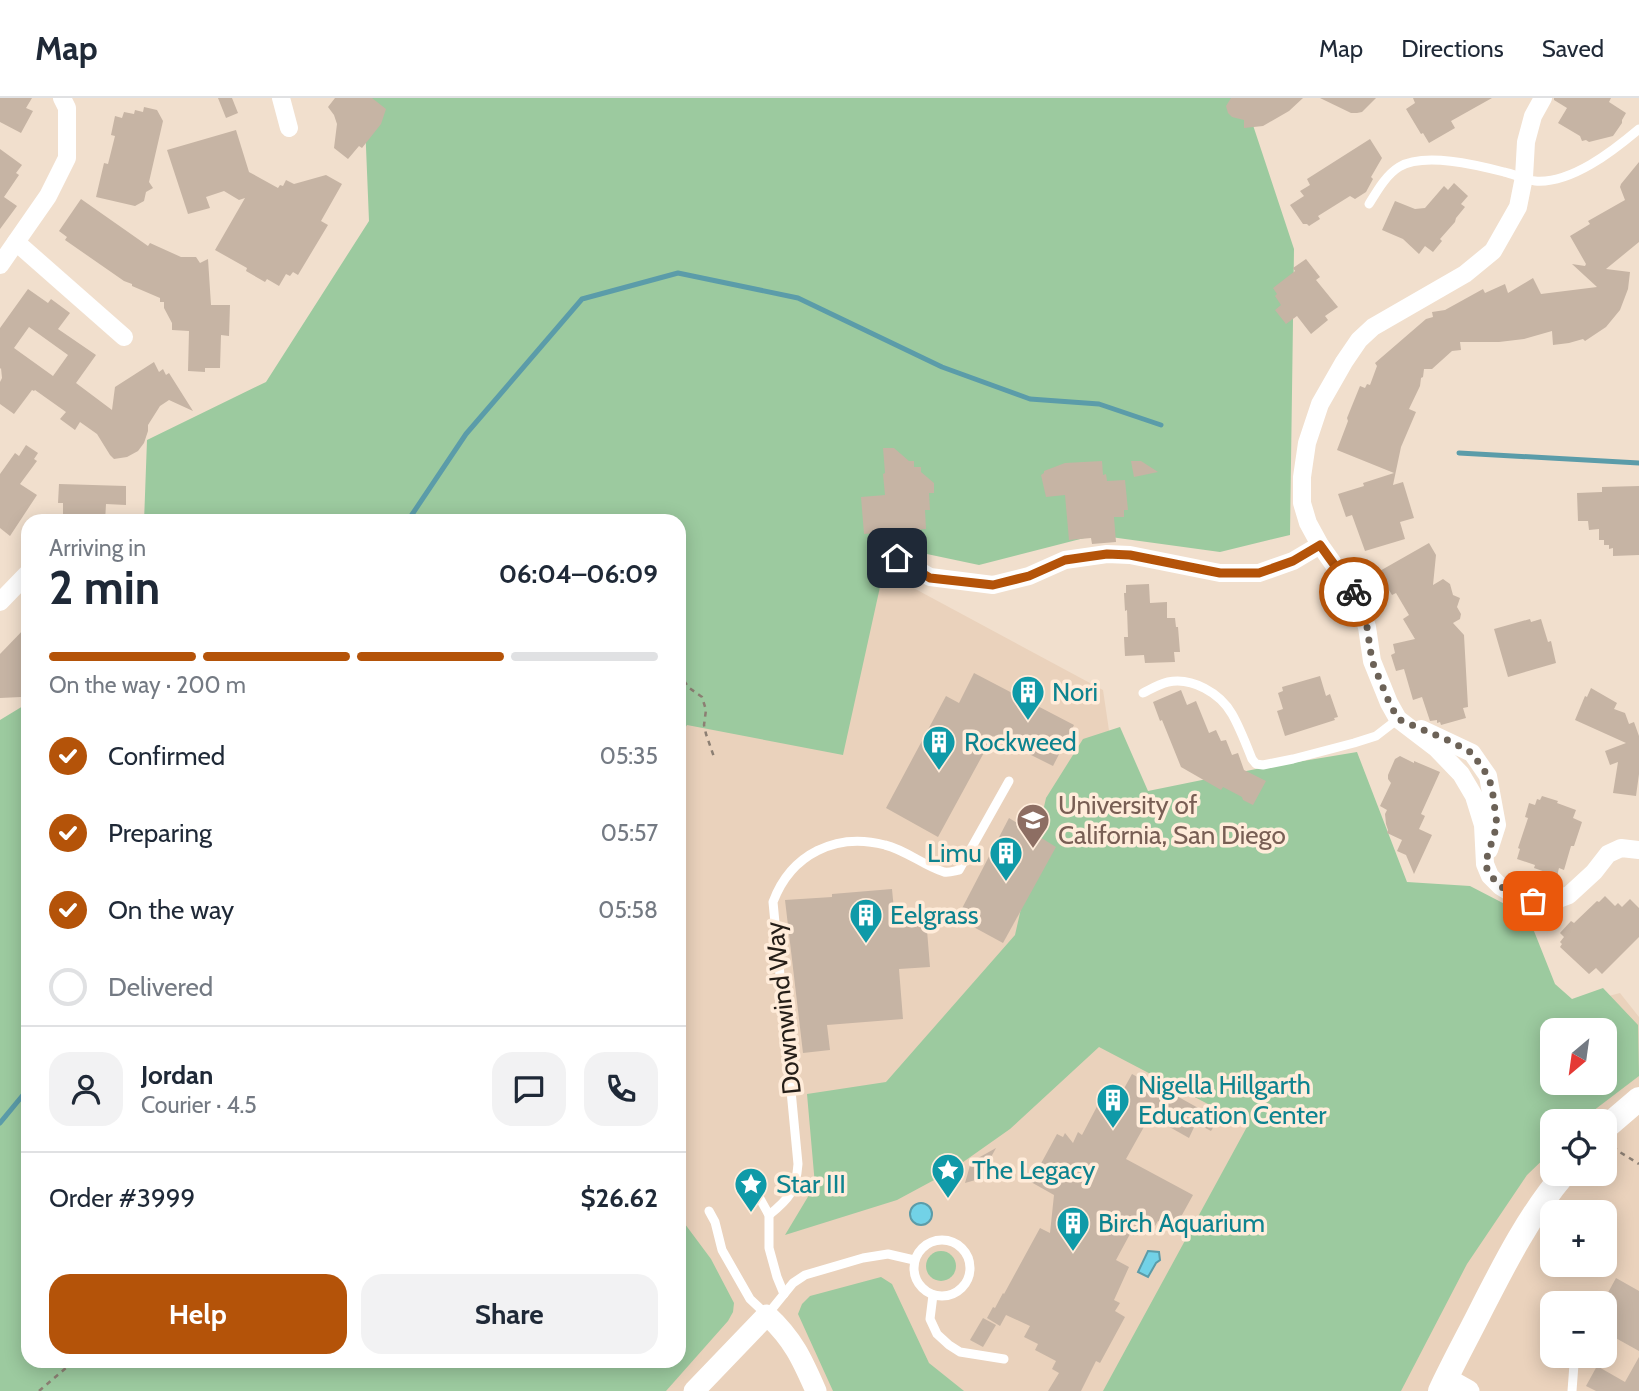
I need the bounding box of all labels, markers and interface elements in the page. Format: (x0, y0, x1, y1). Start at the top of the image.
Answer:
text: Map (35, 28, 98, 68)
text: Map (1319, 34, 1363, 63)
text: Directions (1401, 34, 1504, 63)
text: Saved (1542, 34, 1604, 63)
pin (867, 528, 927, 588)
text: Arriving in (49, 534, 146, 562)
icon: home (878, 539, 916, 577)
courier (1319, 557, 1389, 627)
text: 06:04–06:09 (499, 558, 658, 590)
text: 2 min (49, 560, 160, 616)
icon: bike (1335, 573, 1373, 611)
text: On the way · 200 m (49, 671, 246, 699)
building icon: Nori (1009, 673, 1047, 722)
place label: Nori (1052, 676, 1098, 708)
building icon: Rockweed (920, 723, 958, 772)
place label: Rockweed (964, 726, 1077, 758)
icon: check (49, 737, 87, 775)
text: Confirmed (108, 740, 225, 772)
text: 05:35 (600, 742, 658, 770)
place label: University of California, San Diego (1058, 789, 1286, 851)
school or university icon: University of California, San Diego (1014, 801, 1052, 850)
icon: check (49, 814, 87, 852)
text: Preparing (108, 817, 212, 849)
text: 05:57 (601, 819, 658, 847)
building icon: Limu (987, 834, 1025, 883)
place label: Limu (927, 837, 982, 869)
pin (1503, 871, 1563, 931)
icon: bag (1514, 882, 1552, 920)
icon: check (49, 891, 87, 929)
text: On the way (108, 894, 234, 926)
text: 05:58 (598, 896, 658, 924)
building icon: Eelgrass (847, 896, 885, 945)
place label: Eelgrass (890, 899, 979, 931)
street label: Downwind Way (758, 920, 808, 1096)
text: Delivered (108, 971, 213, 1003)
north arrow (1540, 1018, 1617, 1096)
map controls (1540, 1018, 1617, 1368)
button: person (49, 1052, 123, 1126)
button: chat (492, 1052, 566, 1126)
button: phone (584, 1052, 658, 1126)
text: Jordan (141, 1059, 213, 1091)
place label: Nigella Hillgarth Education Center (1138, 1069, 1327, 1131)
building icon: Nigella Hillgarth Education Center (1094, 1081, 1132, 1130)
text: Courier · 4.5 (141, 1091, 257, 1119)
button: locate (1540, 1109, 1617, 1186)
place icon: The Legacy (929, 1151, 967, 1200)
place label: The Legacy (972, 1154, 1095, 1186)
place icon: Star III (732, 1165, 770, 1214)
place label: Star III (776, 1168, 846, 1200)
text: Order #3999 (49, 1182, 195, 1214)
text: $26.62 (580, 1182, 658, 1214)
button: + (1540, 1200, 1617, 1277)
building icon: Birch Aquarium (1054, 1204, 1092, 1253)
place label: Birch Aquarium (1098, 1207, 1265, 1239)
button: Help (49, 1274, 347, 1354)
button: Share (361, 1274, 658, 1354)
button: − (1540, 1291, 1617, 1368)

